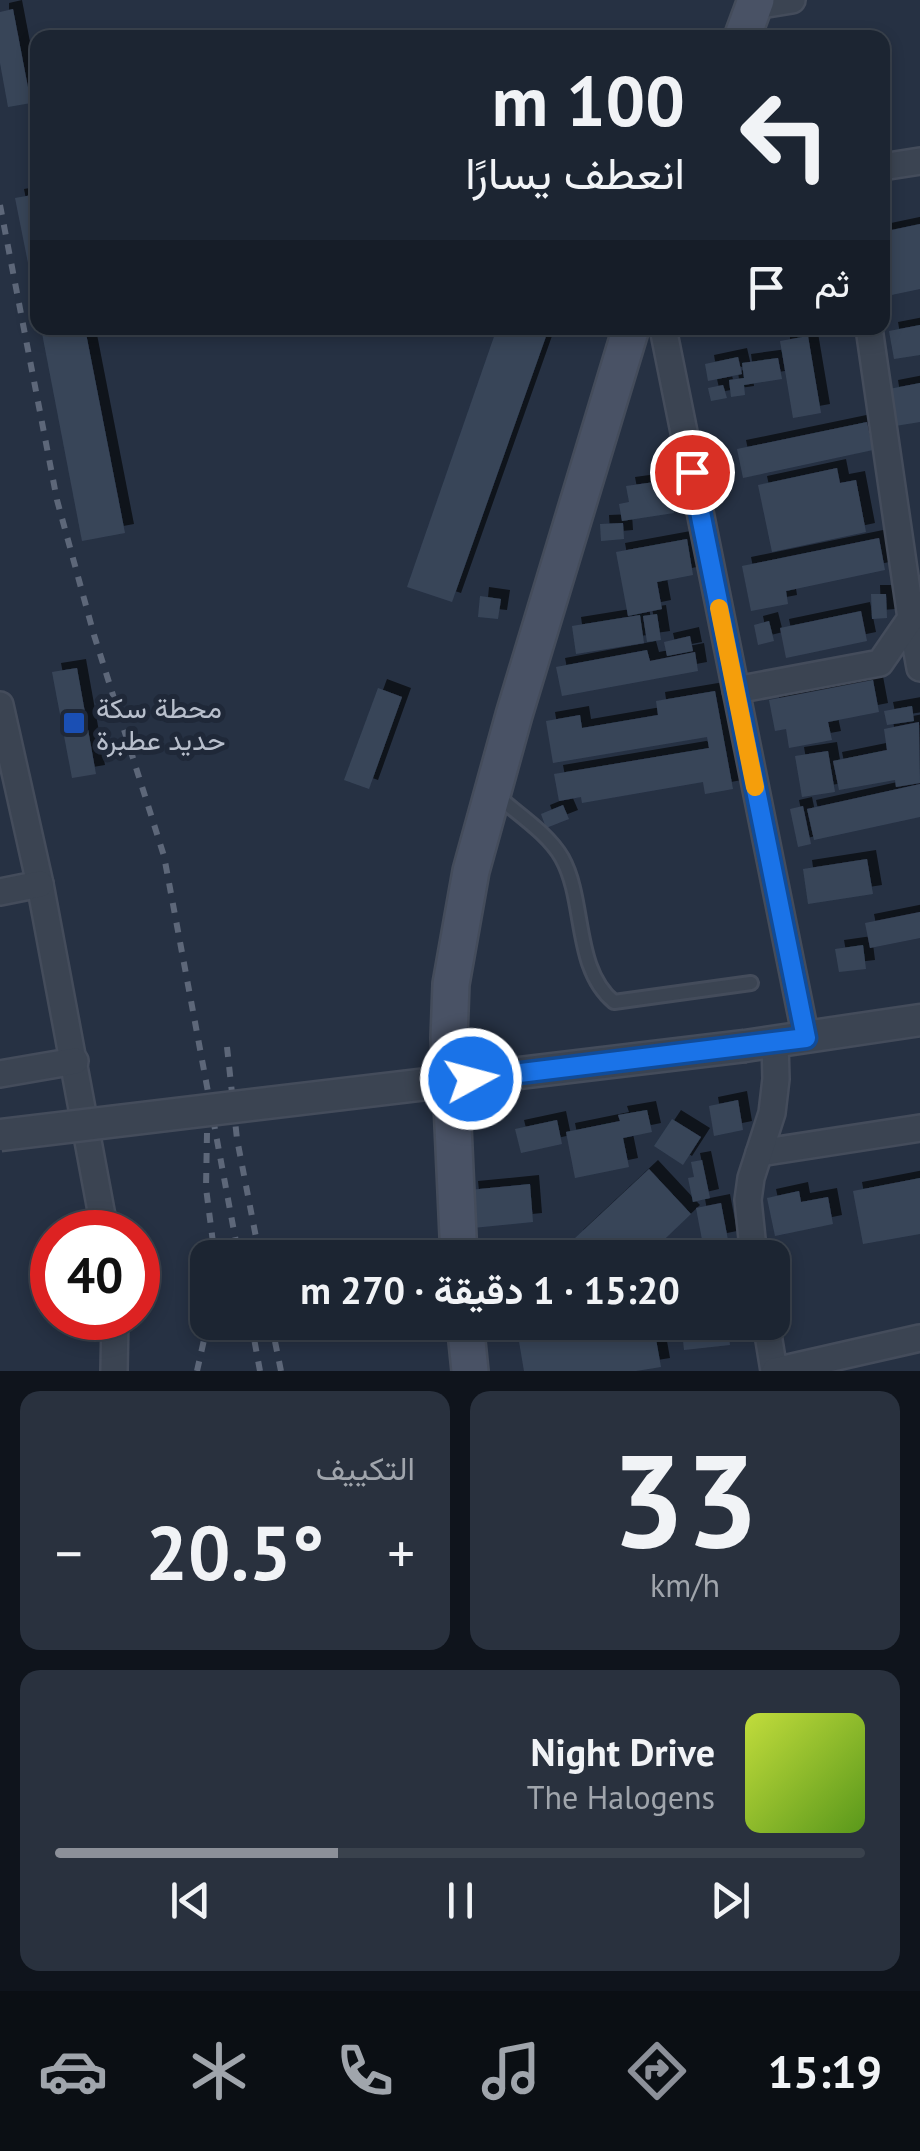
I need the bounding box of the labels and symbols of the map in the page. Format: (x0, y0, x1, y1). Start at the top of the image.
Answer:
pin (650, 430, 735, 515)
place label: محطة سكة حديد عطبرة (96, 689, 226, 758)
marker: محطة سكة حديد عطبرة (61, 710, 87, 736)
position arrow (419, 1027, 523, 1131)
speed limit sign: 40 (30, 1210, 160, 1340)

